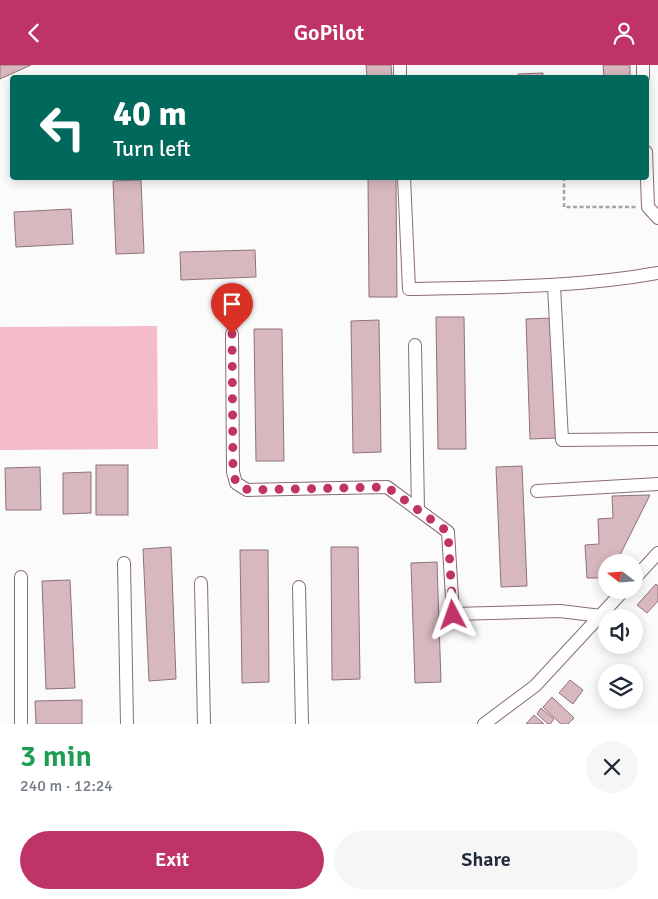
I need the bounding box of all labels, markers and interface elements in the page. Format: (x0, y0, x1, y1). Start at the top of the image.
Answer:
icon: back (20, 19, 48, 47)
text: GoPilot (294, 19, 364, 46)
icon: person (610, 19, 638, 47)
text: 40 m (113, 92, 187, 135)
icon: left (30, 95, 95, 160)
text: Turn left (113, 135, 191, 162)
pin (211, 283, 253, 334)
icon: arrive (218, 290, 246, 318)
north arrow (598, 554, 642, 599)
map controls (598, 554, 643, 709)
position arrow (426, 588, 478, 640)
button: sound (598, 609, 643, 654)
button: layers (598, 664, 643, 709)
text: 3 min (20, 738, 92, 775)
button: close (586, 741, 638, 793)
text: 240 m · 12:24 (20, 776, 113, 796)
button: Exit (20, 831, 324, 889)
button: Share (334, 831, 638, 889)

